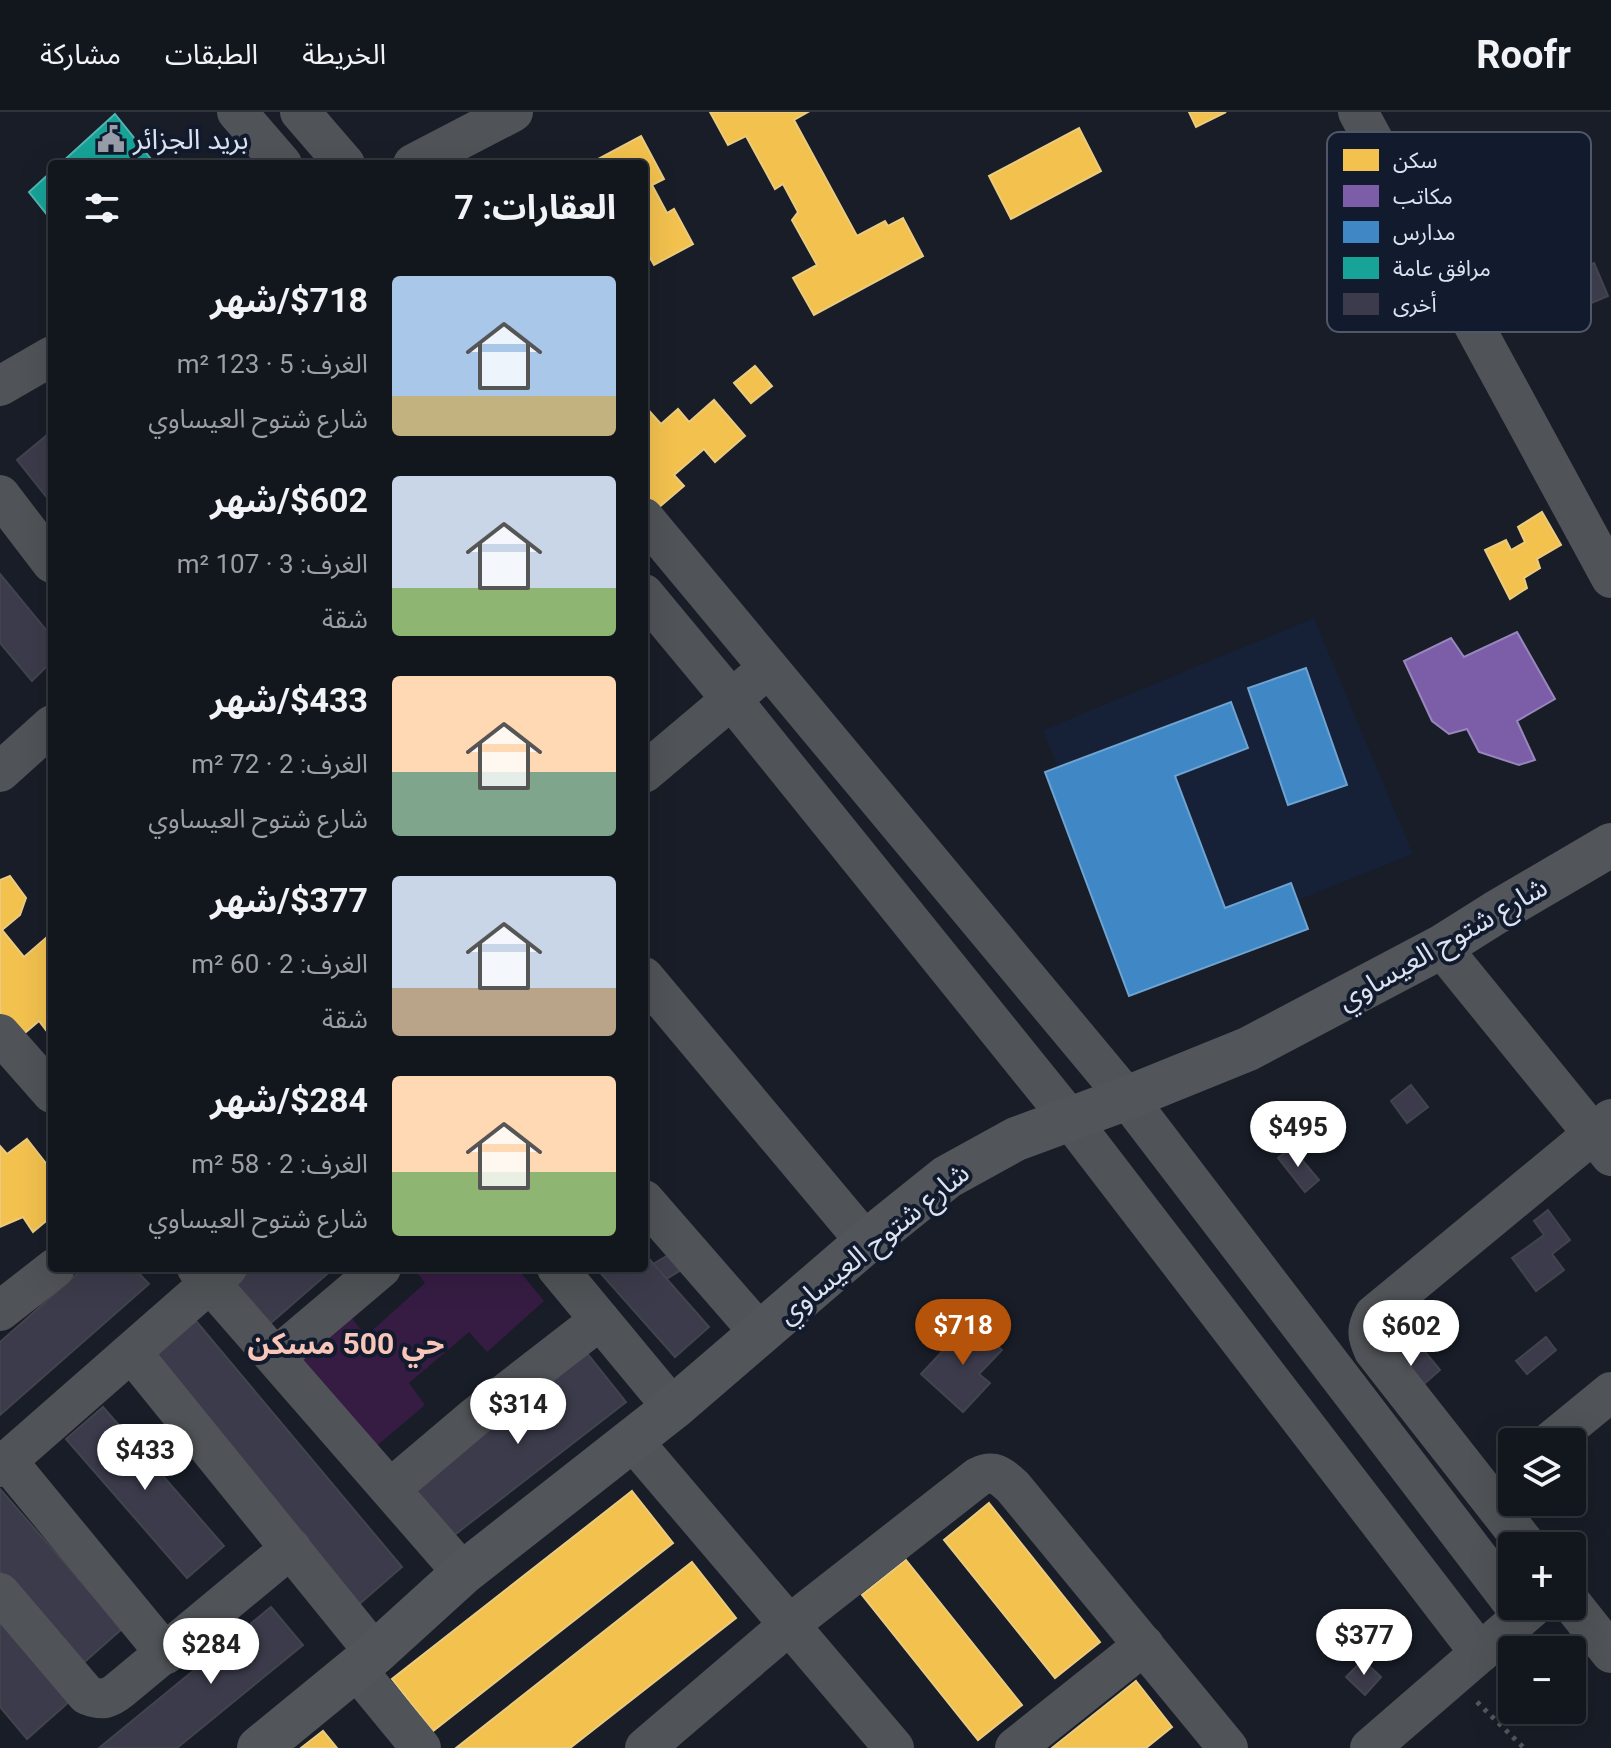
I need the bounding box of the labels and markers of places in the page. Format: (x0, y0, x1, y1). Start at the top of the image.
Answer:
place label: بريد الجزائر (132, 123, 248, 156)
public building icon: بريد الجزائر (96, 124, 126, 154)
pin: $495 (1251, 1101, 1345, 1169)
pin: $718 (916, 1299, 1010, 1367)
pin: $602 (1364, 1300, 1458, 1368)
pin: $314 (471, 1378, 565, 1446)
pin: $433 (98, 1424, 192, 1492)
pin: $377 (1317, 1609, 1411, 1677)
pin: $284 (164, 1618, 258, 1686)

